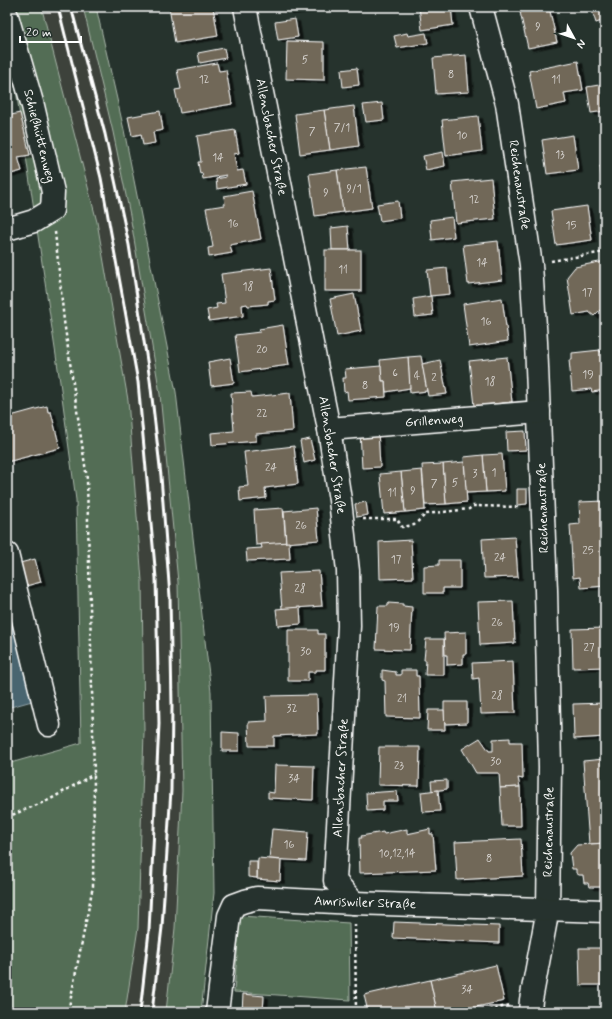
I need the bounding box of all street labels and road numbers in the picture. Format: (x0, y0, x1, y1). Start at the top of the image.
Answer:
street label: Allensbacher Straße (251, 77, 291, 197)
street label: Schießhüttenweg (18, 88, 59, 185)
street label: Reichenaustraße (504, 139, 534, 231)
street label: Allensbacher Straße (314, 395, 350, 515)
street label: Grillenweg (404, 410, 464, 432)
street label: Reichenaustraße (533, 463, 553, 553)
street label: Allensbacher Straße (329, 718, 353, 838)
street label: Reichenaustraße (540, 787, 558, 877)
street label: Amriswiler Straße (314, 893, 416, 913)

